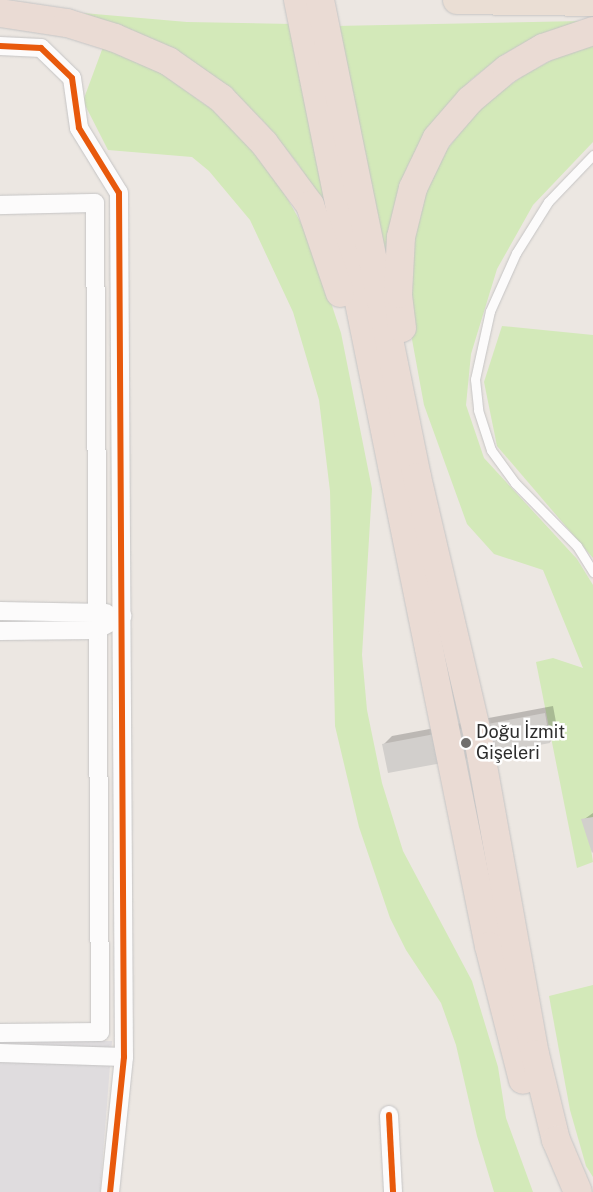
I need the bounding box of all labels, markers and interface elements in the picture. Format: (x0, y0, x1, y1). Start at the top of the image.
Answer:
place label: Doğu İzmit Gişeleri (476, 722, 565, 764)
marker: Doğu İzmit Gişeleri (460, 737, 472, 749)

